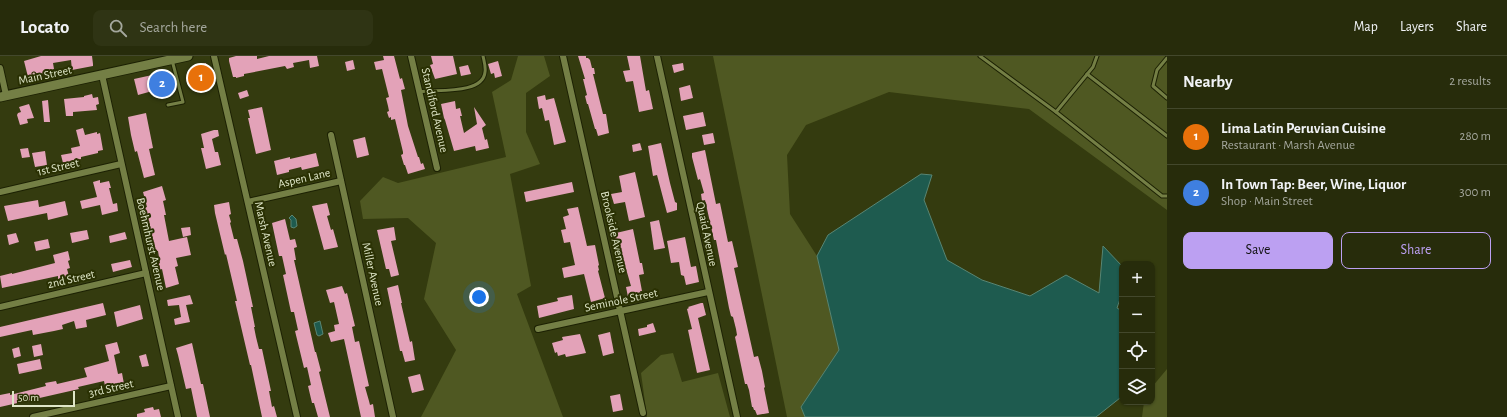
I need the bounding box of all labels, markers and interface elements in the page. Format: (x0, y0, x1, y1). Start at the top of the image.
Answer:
search box (93, 10, 373, 46)
icon: search (107, 17, 129, 39)
text: Locato (20, 18, 69, 37)
text: Search here (139, 20, 207, 35)
text: Map (1353, 20, 1378, 34)
text: Layers (1400, 20, 1434, 34)
text: Share (1456, 20, 1487, 34)
street label: Main Street (17, 63, 73, 87)
pin: 1 (188, 63, 214, 93)
street label: Standiford Avenue (419, 67, 451, 153)
pin: 2 (149, 69, 175, 99)
text: Nearby (1183, 73, 1233, 90)
text: 2 results (1449, 75, 1491, 88)
text: Lima Latin Peruvian Cuisine (1221, 121, 1386, 136)
text: 1 (1194, 130, 1198, 143)
text: 280 m (1460, 130, 1491, 143)
text: Restaurant · Marsh Avenue (1221, 139, 1355, 152)
street label: 1st Street (36, 156, 80, 178)
street label: Aspen Lane (277, 166, 331, 190)
text: In Town Tap: Beer, Wine, Liquor (1221, 177, 1406, 192)
text: 2 (1193, 186, 1199, 199)
text: 300 m (1459, 186, 1491, 199)
street label: Brookside Avenue (599, 190, 629, 274)
text: Shop · Main Street (1221, 195, 1313, 208)
street label: Boehmhurst Avenue (134, 196, 168, 292)
street label: Marsh Avenue (253, 200, 279, 268)
street label: Quaid Avenue (693, 201, 720, 267)
button: Save (1183, 232, 1333, 269)
button: Share (1341, 232, 1491, 269)
street label: Miller Avenue (360, 241, 386, 307)
map controls (1119, 261, 1155, 405)
button: + (1119, 261, 1155, 297)
street label: 2nd Street (46, 268, 96, 290)
street label: Seminole Street (583, 286, 659, 314)
your location (469, 287, 489, 307)
button: − (1119, 297, 1155, 333)
button: locate (1119, 333, 1155, 369)
button: layers (1119, 369, 1155, 405)
street label: 3rd Street (88, 377, 135, 399)
scale bar (12, 389, 75, 408)
text: 50 m (18, 392, 39, 403)

